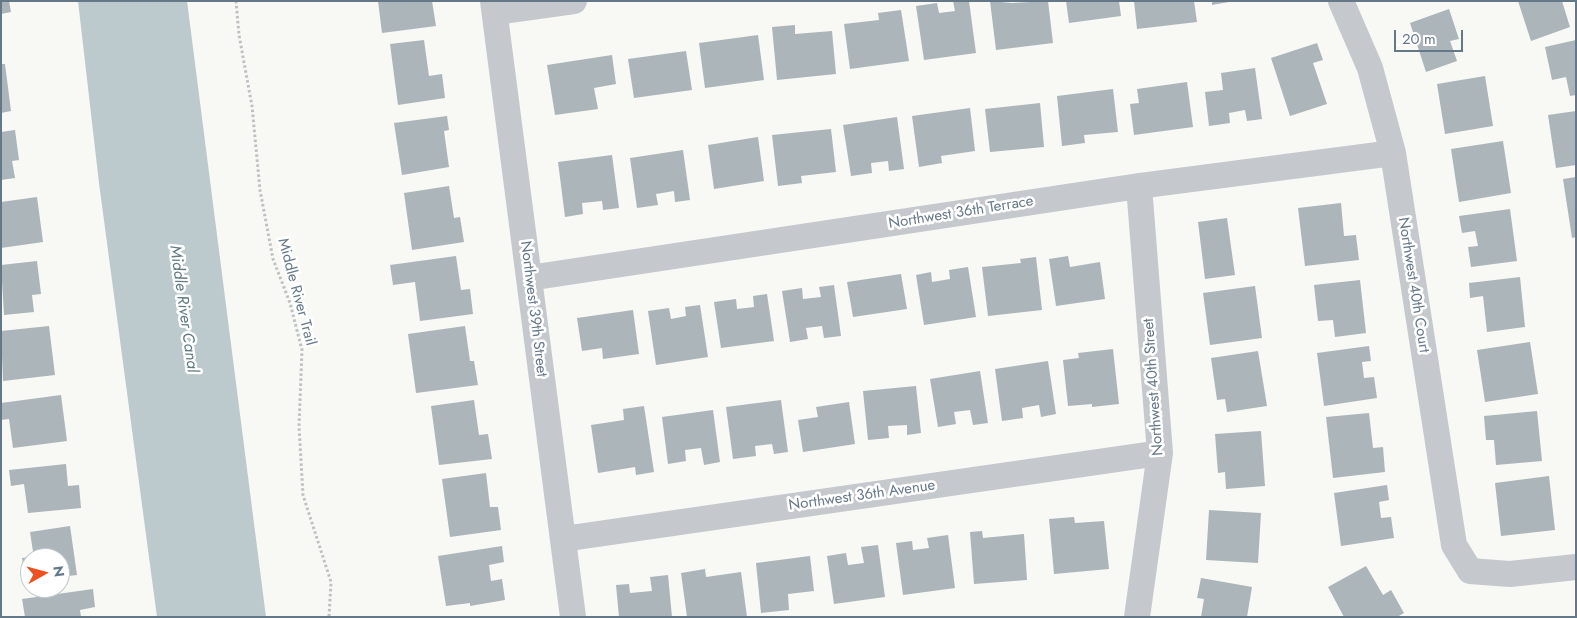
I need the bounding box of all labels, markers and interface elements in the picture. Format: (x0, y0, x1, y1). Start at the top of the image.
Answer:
scale bar (1397, 20, 1466, 52)
text: 20 m (1402, 28, 1436, 50)
street label: Northwest 36th Terrace (887, 193, 1035, 233)
street label: Northwest 40th Court (1393, 216, 1433, 354)
street label: Middle River Trail (273, 236, 319, 348)
street label: Northwest 39th Street (516, 240, 550, 378)
water label: Middle River Canal (165, 244, 201, 374)
street label: Northwest 40th Street (1140, 318, 1168, 456)
street label: Northwest 36th Avenue (788, 477, 936, 515)
north arrow (20, 548, 70, 598)
text: N (48, 565, 69, 578)

